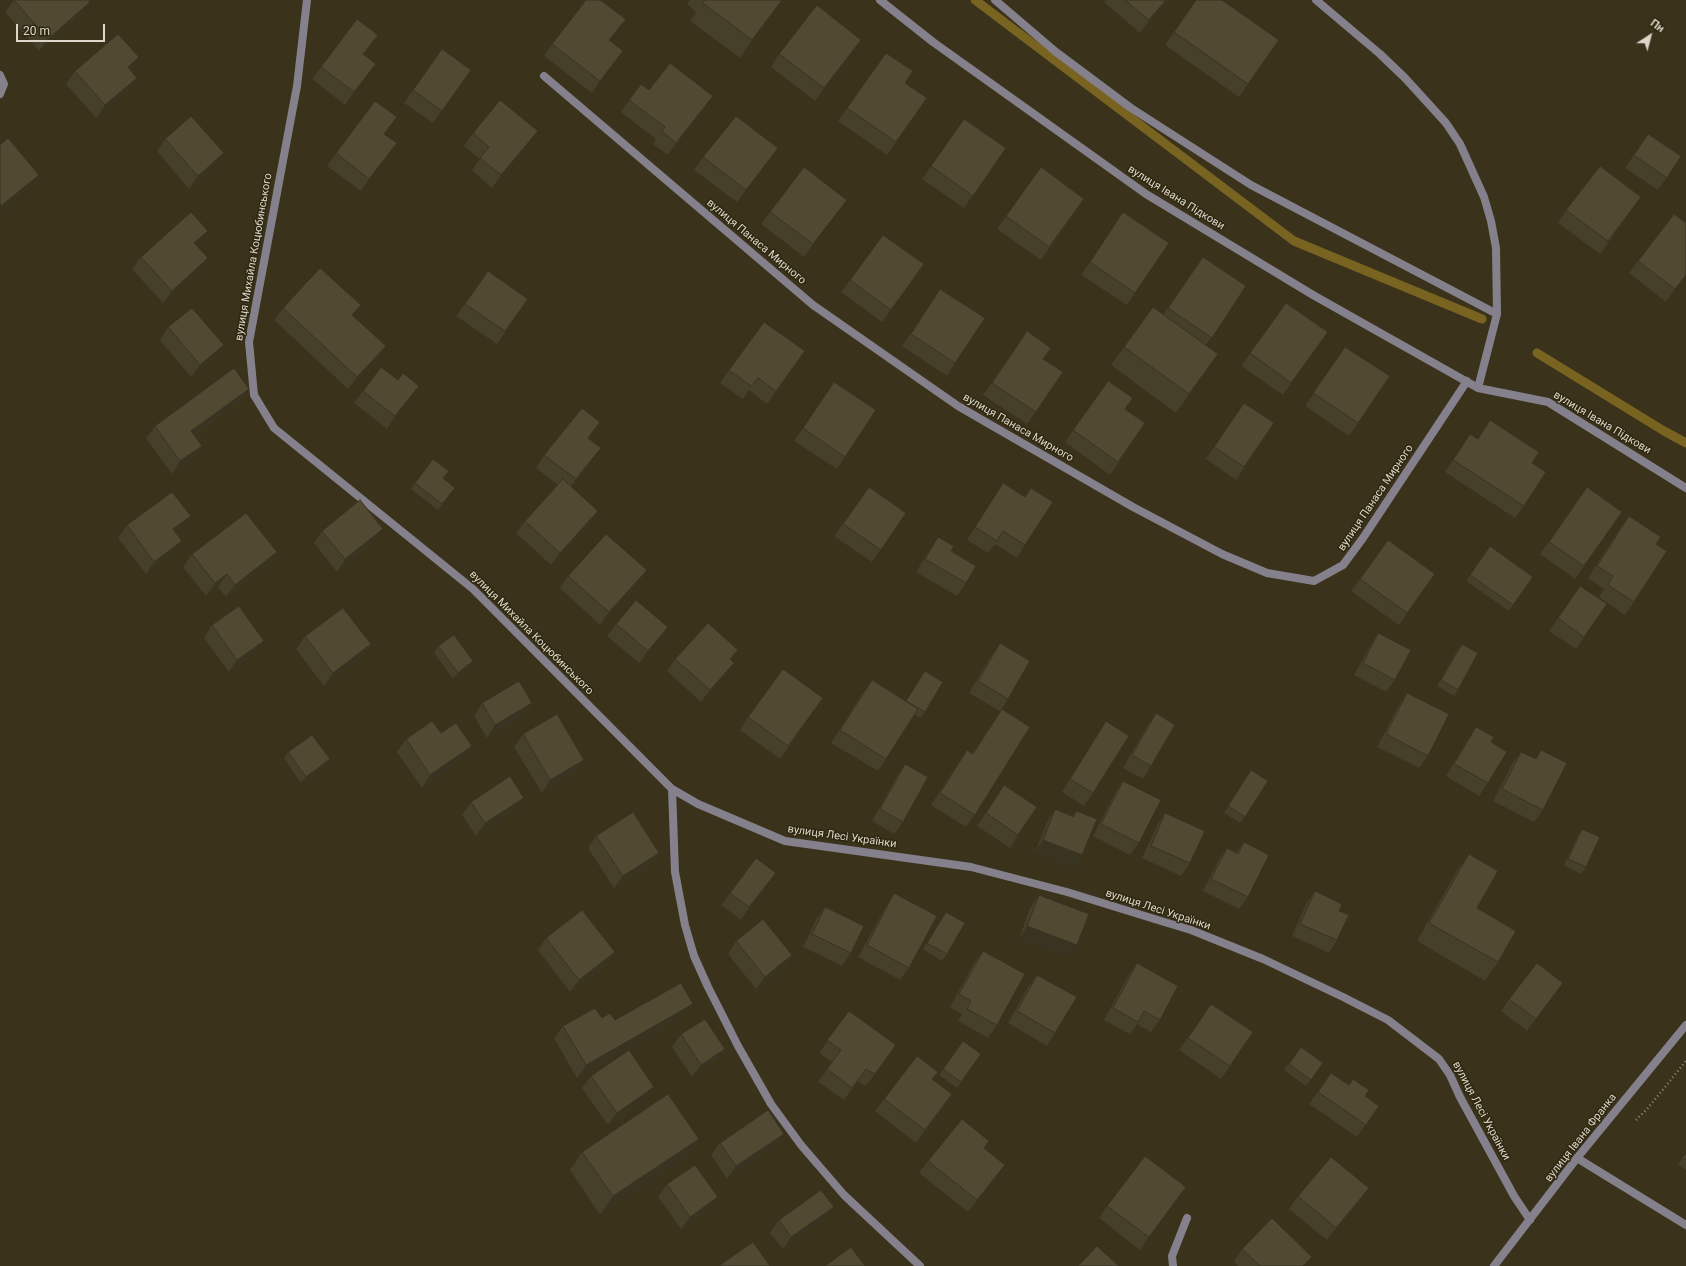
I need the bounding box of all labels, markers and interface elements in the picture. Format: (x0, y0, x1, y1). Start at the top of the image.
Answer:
scale bar (18, 16, 107, 42)
north arrow (1630, 16, 1670, 56)
text: Пн (1648, 17, 1667, 35)
text: 20 m (23, 24, 50, 38)
street label: вулиця Івана Підкови (1125, 163, 1227, 233)
street label: вулиця Михайла Коцюбинського (233, 172, 275, 342)
street label: вулиця Панаса Мирного (704, 197, 808, 287)
street label: вулиця Івана Підкови (1551, 389, 1653, 457)
street label: вулиця Панаса Мирного (960, 391, 1076, 465)
street label: вулиця Панаса Мирного (1335, 442, 1417, 554)
street label: вулиця Михайла Коцюбинського (466, 568, 596, 698)
street label: вулиця Лесі Українки (787, 823, 897, 851)
street label: вулиця Лесі Українки (1104, 887, 1212, 933)
street label: вулиця Лесі Українки (1449, 1059, 1513, 1163)
street label: вулиця Івана Франка (1542, 1091, 1620, 1185)

